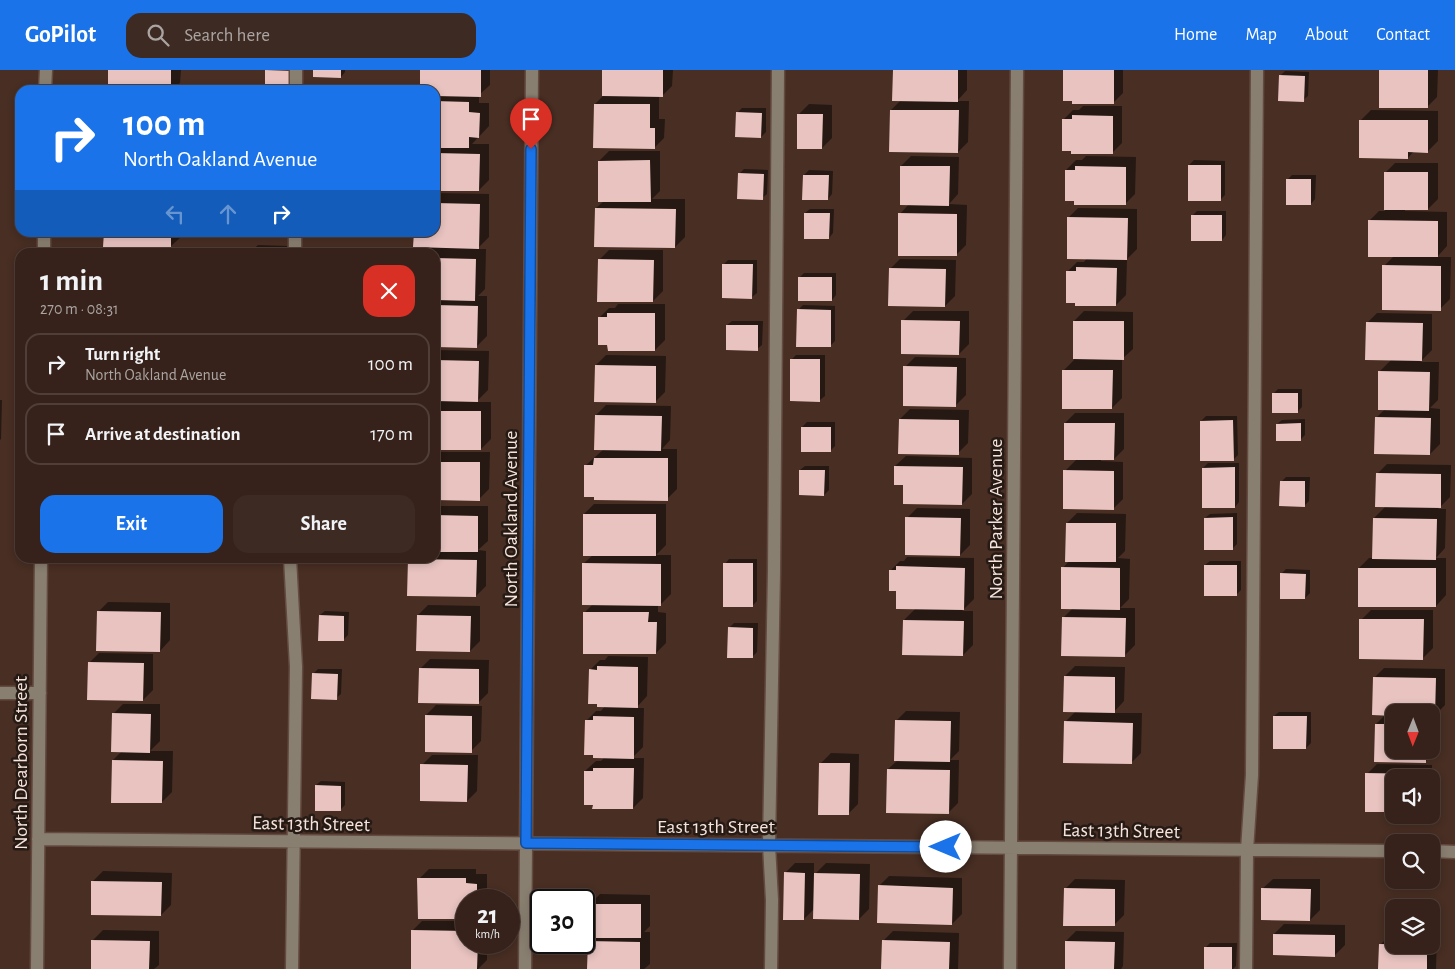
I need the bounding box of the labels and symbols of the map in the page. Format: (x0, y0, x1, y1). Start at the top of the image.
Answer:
pin (510, 98, 552, 149)
street label: North Oakland Avenue (501, 431, 521, 607)
street label: North Parker Avenue (986, 439, 1006, 599)
street label: North Dearborn Street (11, 675, 31, 850)
north arrow (1385, 704, 1440, 759)
street label: East 13th Street (252, 813, 371, 835)
street label: East 13th Street (657, 817, 776, 837)
position arrow (919, 820, 971, 872)
street label: East 13th Street (1062, 820, 1181, 842)
speed limit sign: 30 (530, 889, 595, 954)

